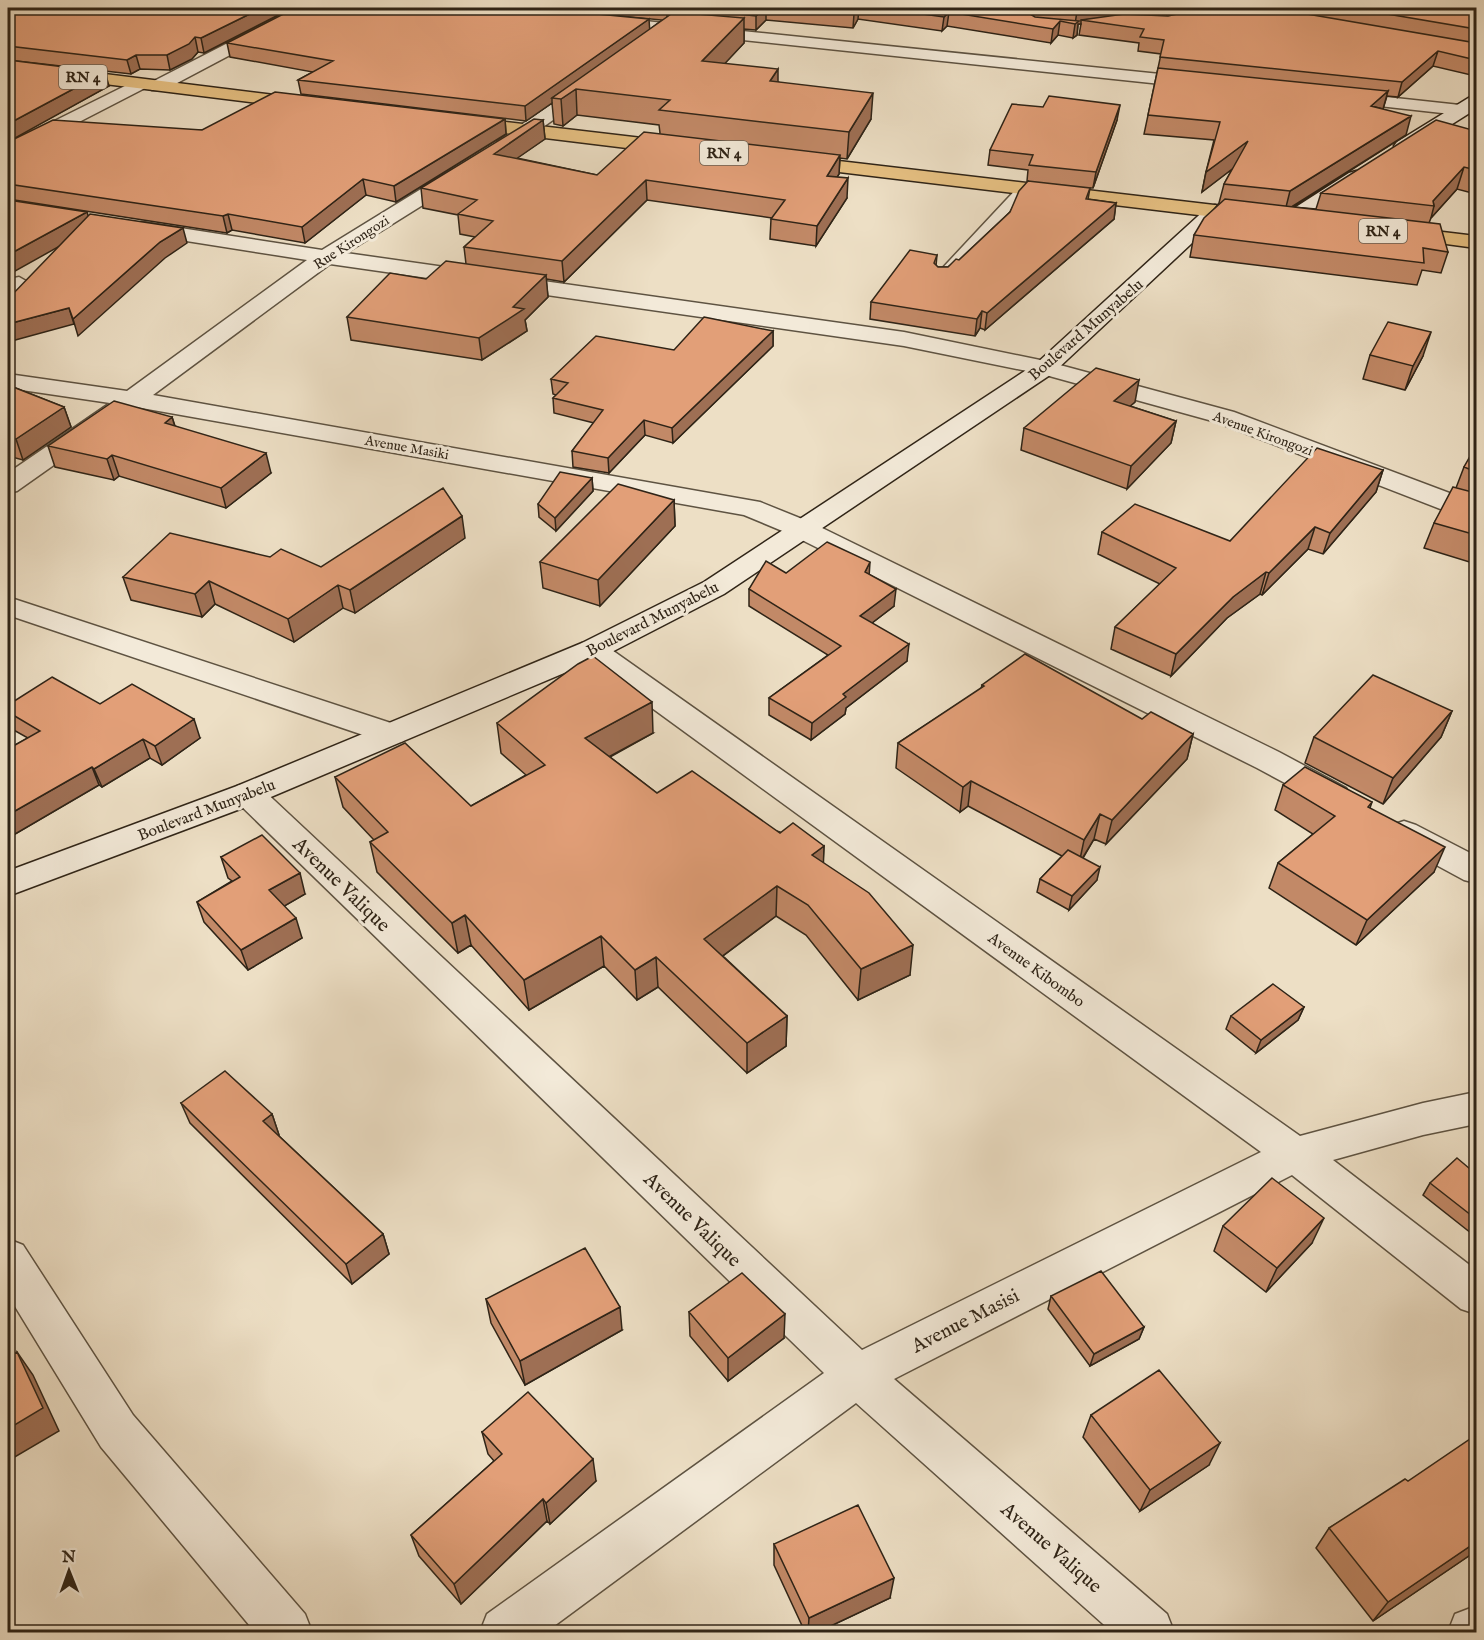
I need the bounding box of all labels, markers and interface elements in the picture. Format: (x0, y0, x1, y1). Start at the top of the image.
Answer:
road number: RN 4 (59, 65, 107, 89)
road number: RN 4 (700, 141, 748, 165)
street label: Rue Kirongozi (310, 212, 393, 274)
road number: RN 4 (1359, 219, 1407, 243)
street label: Boulevard Munyabelu (1025, 275, 1148, 386)
street label: Avenue Kirongozi (1209, 407, 1315, 460)
street label: Avenue Masiki (362, 432, 450, 464)
street label: Boulevard Munyabelu (583, 578, 722, 662)
street label: Boulevard Munyabelu (135, 775, 278, 846)
street label: Avenue Valique (286, 832, 395, 938)
street label: Avenue Kibombo (983, 928, 1088, 1013)
street label: Avenue Valique (637, 1167, 746, 1273)
street label: Avenue Masisi (907, 1283, 1024, 1360)
street label: Avenue Valique (994, 1497, 1107, 1599)
north arrow (39, 1541, 99, 1601)
text: N (61, 1548, 76, 1568)

